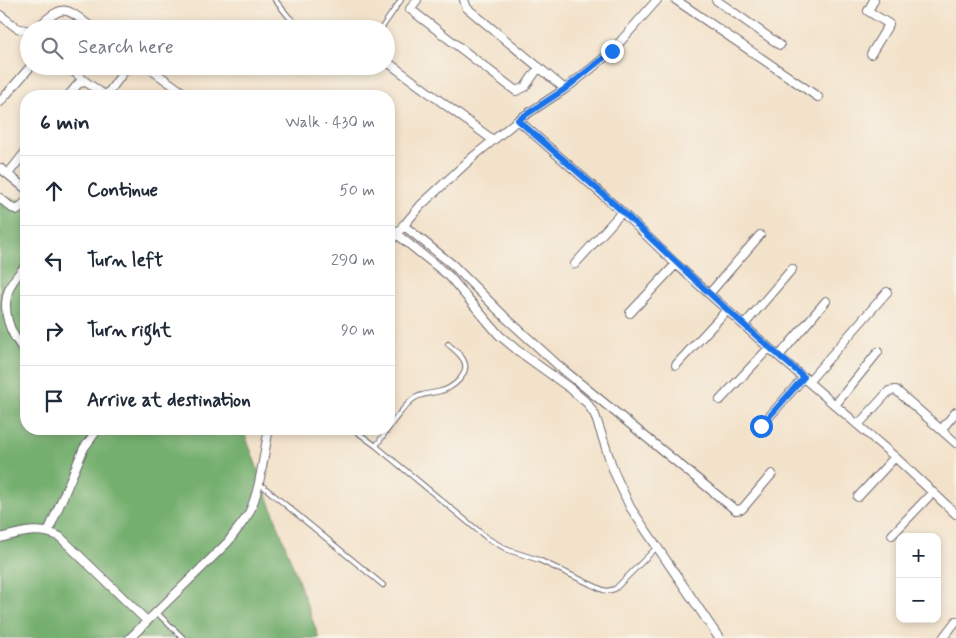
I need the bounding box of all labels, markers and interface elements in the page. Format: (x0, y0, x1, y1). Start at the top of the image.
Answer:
search box (20, 20, 395, 75)
icon: search (38, 34, 66, 62)
text: Search here (78, 35, 174, 60)
route end (601, 40, 624, 63)
text: 6 min (40, 109, 90, 137)
text: Walk · 430 m (285, 112, 375, 133)
icon: ahead (40, 177, 68, 205)
text: Continue (87, 178, 158, 203)
text: 50 m (339, 180, 375, 201)
icon: left (40, 247, 68, 275)
text: Turn left (87, 248, 163, 273)
text: 290 m (331, 250, 375, 271)
icon: right (40, 317, 68, 345)
text: Turn right (87, 318, 171, 343)
text: 90 m (341, 320, 375, 341)
icon: arrive (40, 387, 68, 415)
text: Arrive at destination (87, 388, 251, 413)
route start (750, 415, 773, 438)
map controls (896, 533, 941, 623)
button: + (896, 533, 941, 578)
button: − (896, 578, 941, 623)

